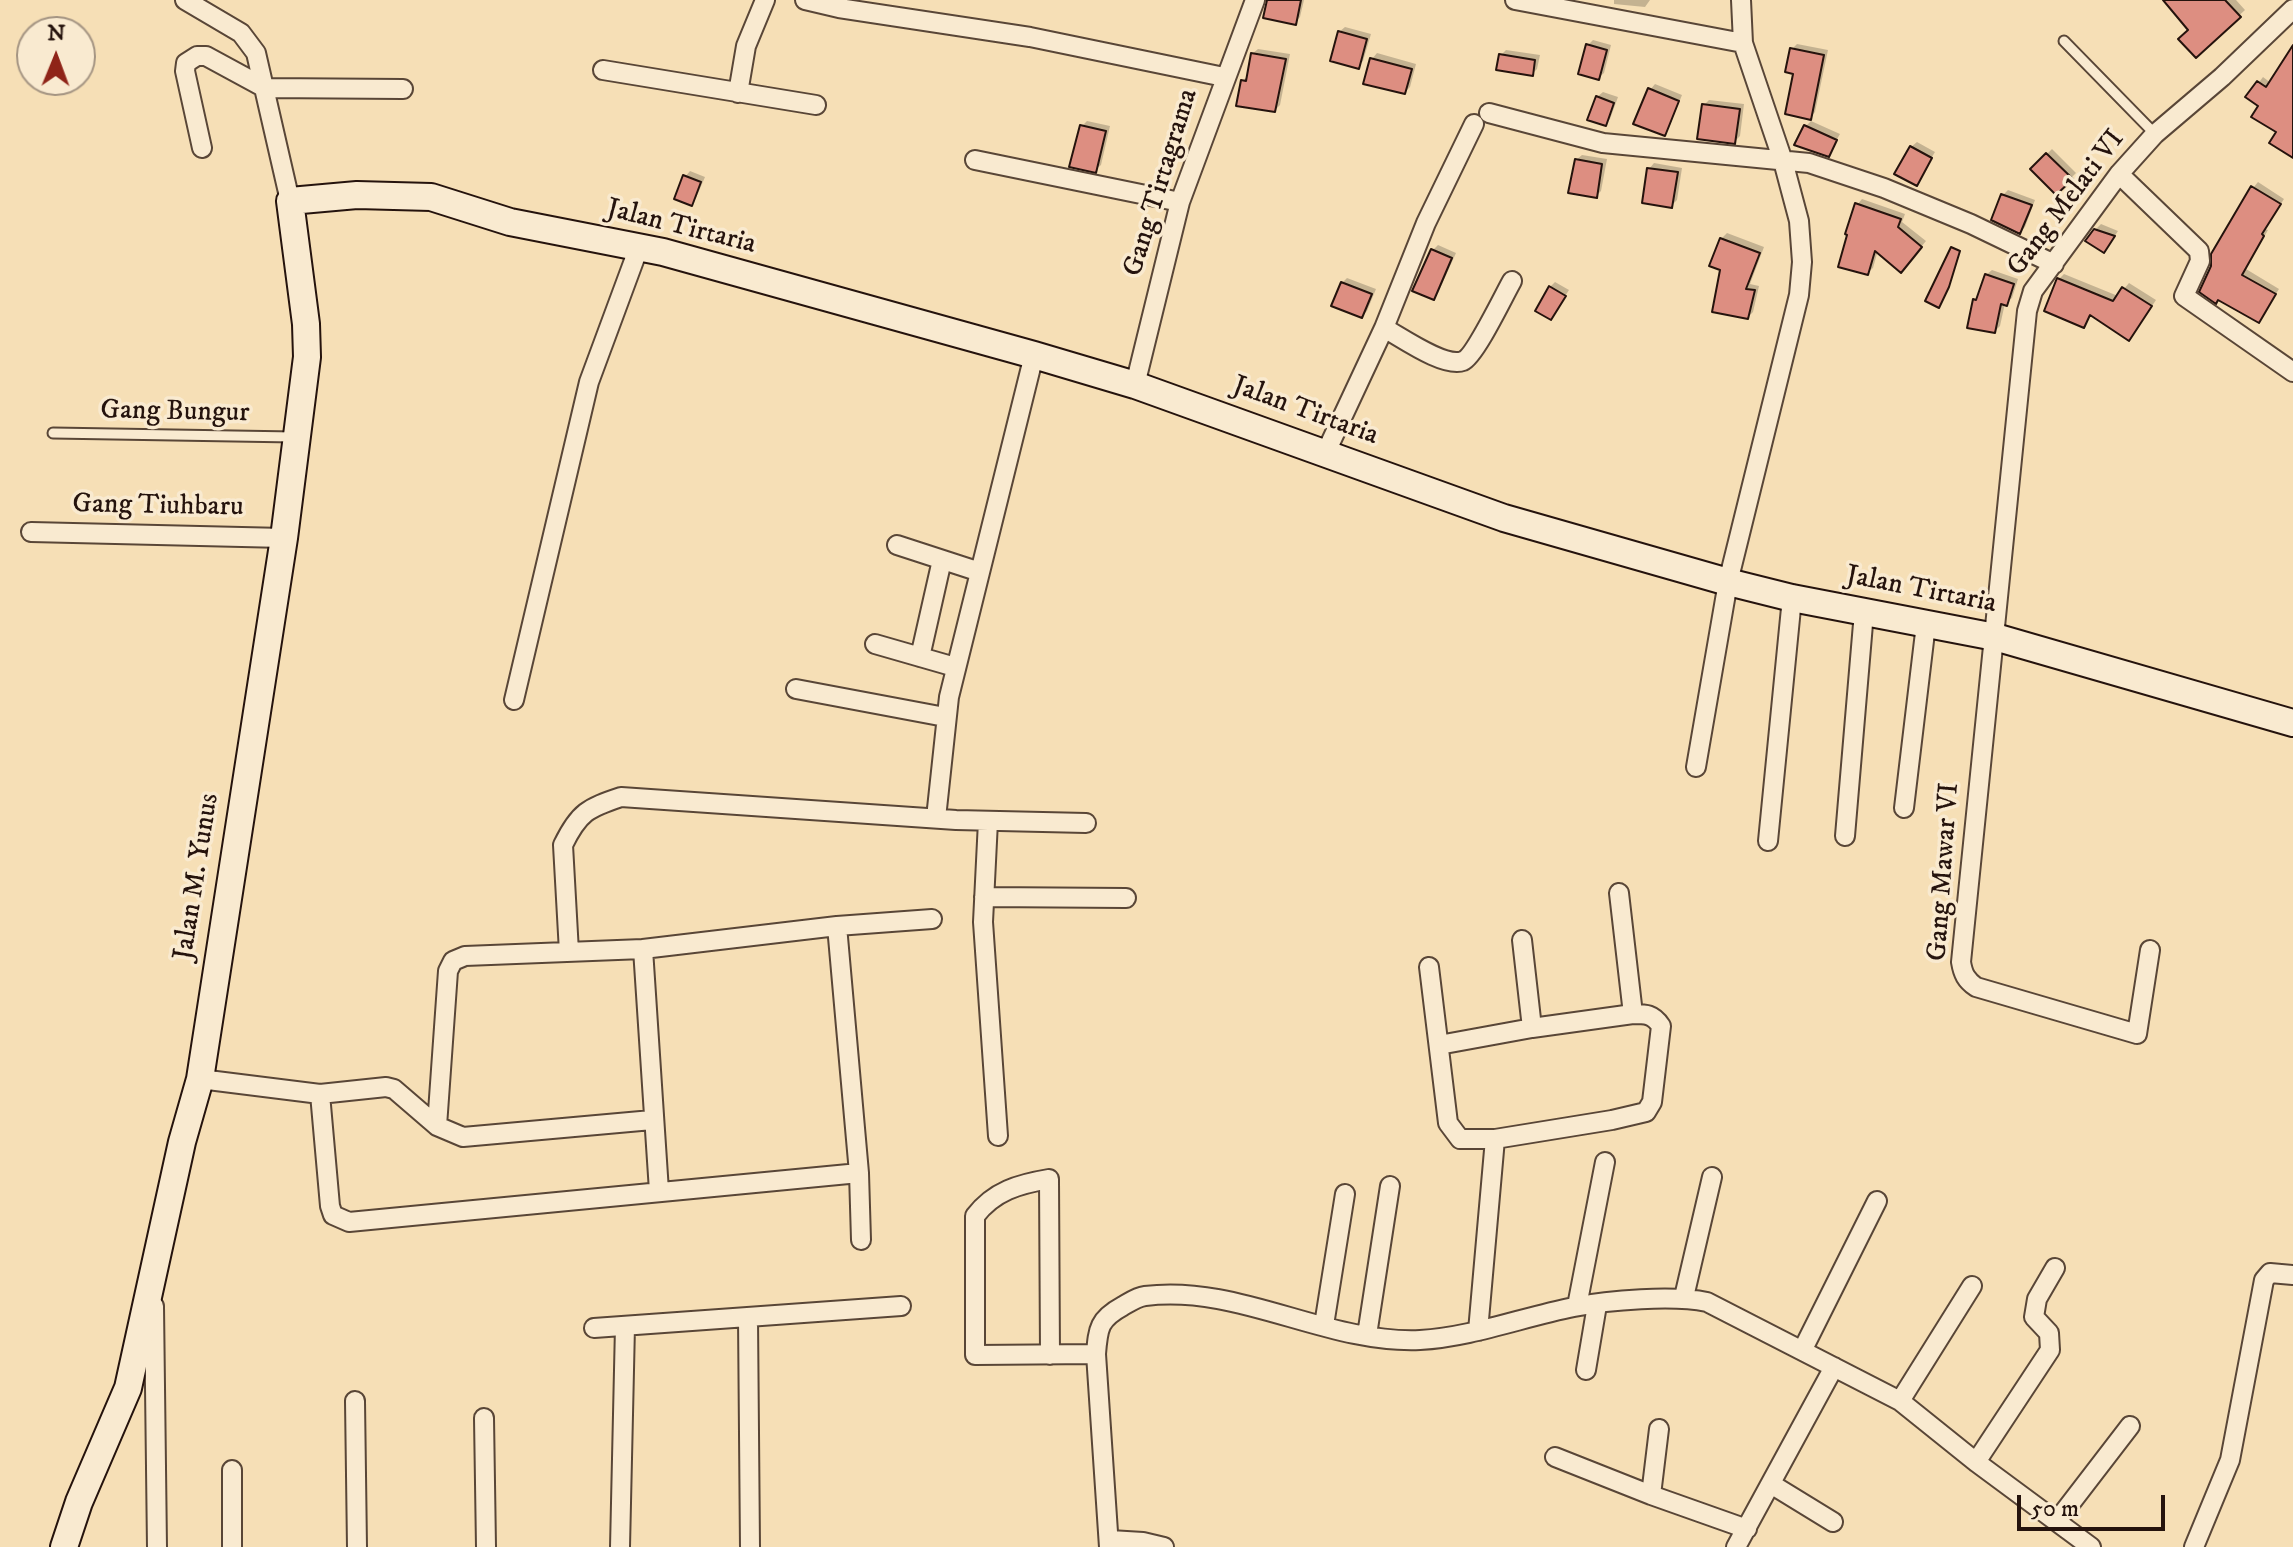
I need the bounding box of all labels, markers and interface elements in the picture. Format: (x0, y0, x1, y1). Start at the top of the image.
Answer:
north arrow (16, 16, 96, 96)
text: N (47, 20, 66, 47)
street label: Gang Tirtagrama (1118, 85, 1206, 281)
street label: Gang Melati VI (2001, 124, 2133, 284)
street label: Jalan Tirtaria (603, 193, 759, 263)
street label: Jalan Tirtaria (1228, 370, 1382, 454)
street label: Gang Bungur (100, 395, 250, 431)
street label: Gang Tiuhbaru (72, 489, 244, 525)
street label: Jalan Tirtaria (1843, 560, 1999, 622)
street label: Gang Mawar VI (1922, 782, 1968, 962)
street label: Jalan M. Yunus (168, 791, 228, 963)
scale bar (2021, 1479, 2169, 1529)
text: 50 m (2031, 1494, 2079, 1524)

